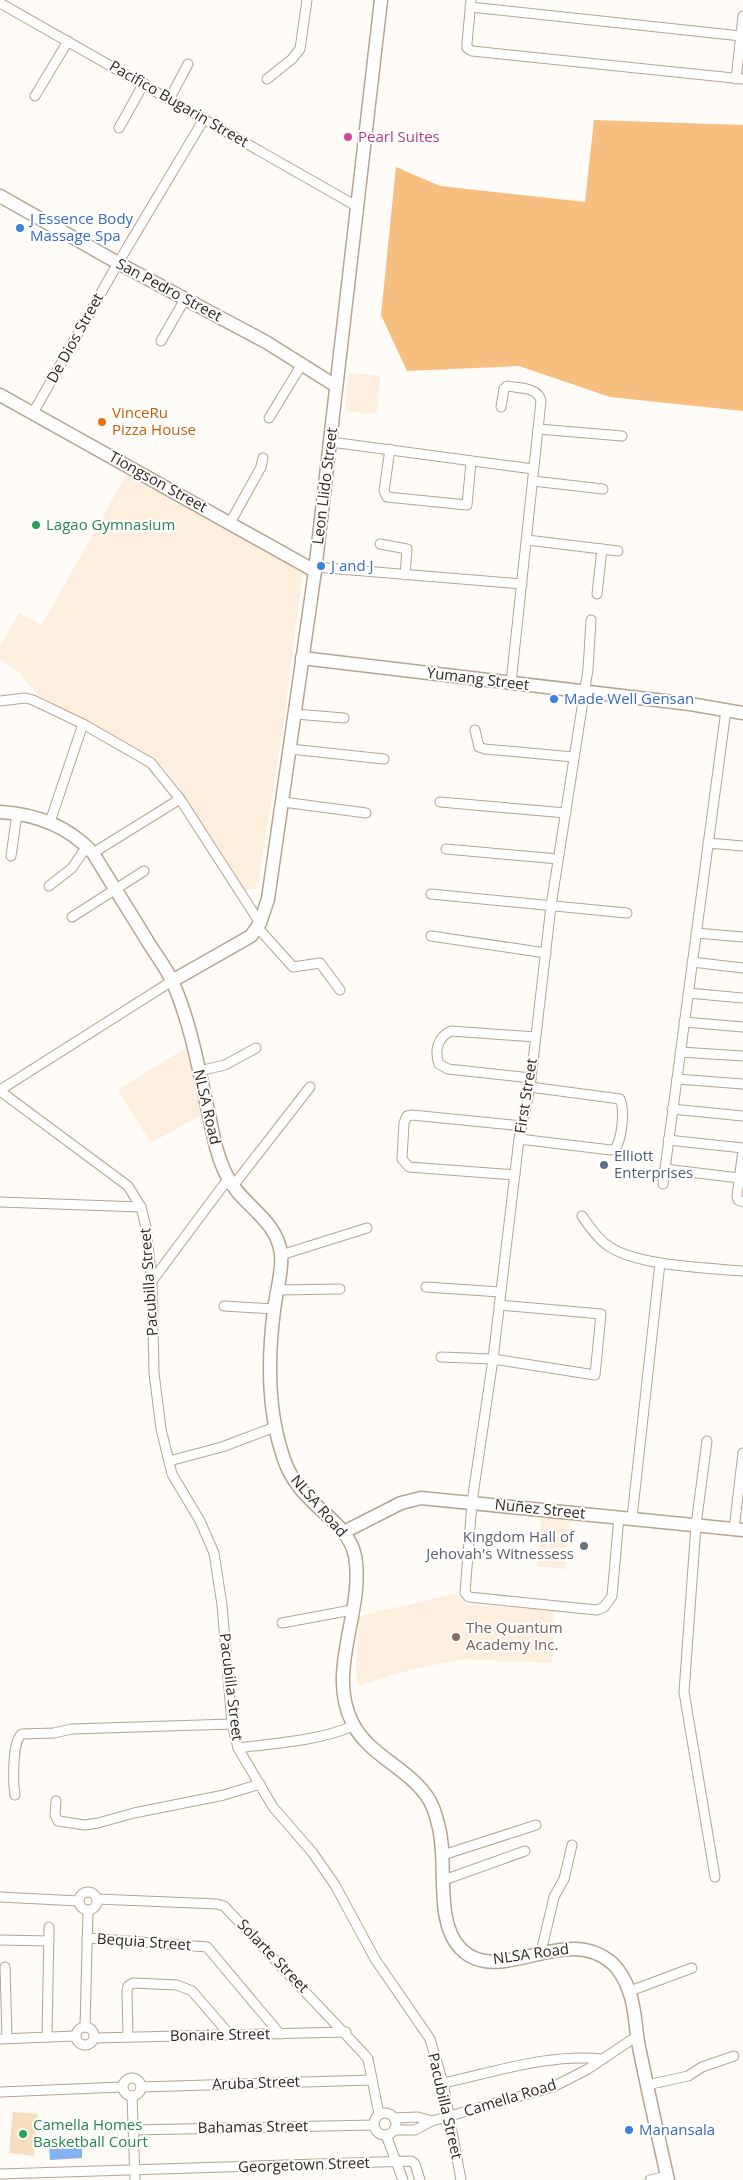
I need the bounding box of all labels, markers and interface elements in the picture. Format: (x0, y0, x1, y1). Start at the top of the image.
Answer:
street label: Pacifico Bugarin Street (106, 55, 253, 151)
place label: Pearl Suites (358, 126, 440, 146)
marker: Pearl Suites (342, 131, 354, 143)
place label: J Essence Body Massage Spa (28, 208, 134, 245)
marker: J Essence Body Massage Spa (14, 222, 26, 234)
street label: San Pedro Street (113, 253, 226, 325)
street label: De Dios Street (41, 289, 107, 386)
place label: VinceRu Pizza House (112, 402, 196, 439)
marker: VinceRu Pizza House (96, 416, 108, 428)
street label: Leon Llido Street (307, 426, 341, 546)
street label: Tiongson Street (106, 446, 211, 516)
place label: Lagao Gymnasium (46, 514, 175, 534)
marker: Lagao Gymnasium (30, 519, 42, 531)
place label: J and J (329, 555, 374, 575)
marker: J and J (315, 560, 327, 572)
street label: Yumang Street (426, 662, 530, 694)
place label: Made Well Gensan (564, 688, 694, 708)
marker: Made Well Gensan (548, 693, 560, 705)
street label: First Street (509, 1057, 541, 1135)
street label: NLSA Road (190, 1067, 226, 1146)
place label: Elliott Enterprises (614, 1145, 693, 1182)
marker: Elliott Enterprises (598, 1159, 610, 1171)
street label: Pacubilla Street (134, 1227, 162, 1337)
street label: NLSA Road (287, 1470, 352, 1541)
street label: Nuñez Street (494, 1493, 586, 1523)
place label: Kingdom Hall of Jehovah's Witnessess (424, 1526, 575, 1563)
marker: Kingdom Hall of Jehovah's Witnessess (578, 1540, 590, 1552)
place label: The Quantum Academy Inc. (466, 1617, 563, 1654)
marker: The Quantum Academy Inc. (450, 1631, 462, 1643)
street label: Pacubilla Street (215, 1632, 249, 1742)
street label: Solarte Street (234, 1914, 314, 1996)
street label: Bequia Street (96, 1928, 192, 1954)
street label: NLSA Road (492, 1938, 570, 1968)
street label: Bonaire Street (170, 2023, 270, 2045)
street label: Pacubilla Street (424, 2051, 468, 2161)
street label: Aruba Street (212, 2070, 300, 2094)
street label: Camella Road (461, 2073, 558, 2121)
place label: Camella Homes Basketball Court (33, 2114, 148, 2151)
street label: Bahamas Street (197, 2115, 309, 2137)
place label: Manansala (639, 2119, 715, 2139)
marker: Manansala (623, 2124, 635, 2136)
marker: Camella Homes Basketball Court (17, 2128, 29, 2140)
street label: Georgetown Street (238, 2152, 370, 2176)

